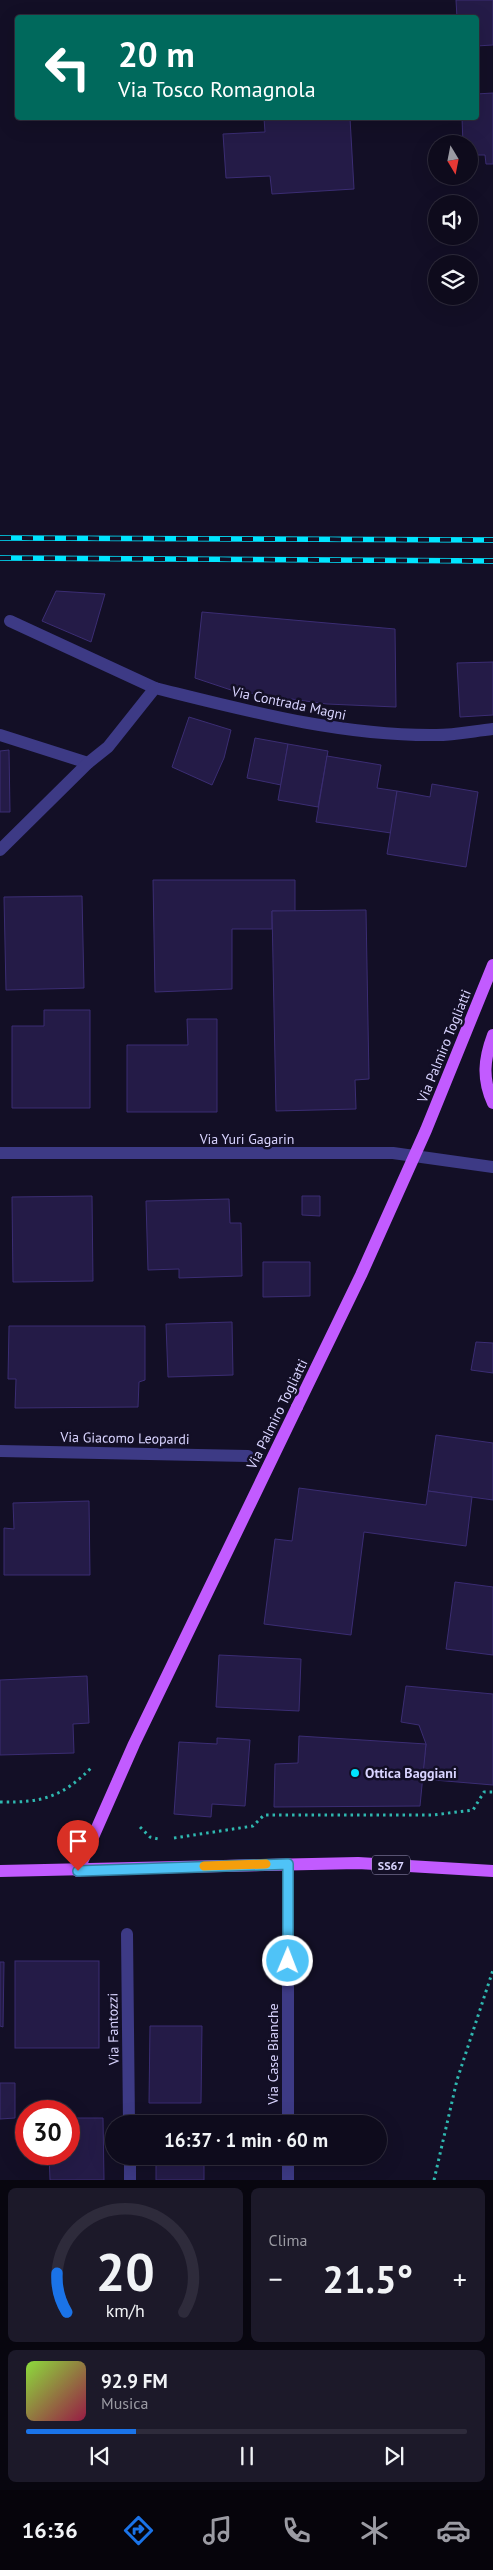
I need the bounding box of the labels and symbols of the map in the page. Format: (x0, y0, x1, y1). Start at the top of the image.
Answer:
north arrow (428, 135, 478, 185)
street label: Via Contrada Magni (229, 682, 348, 724)
street label: Via Palmiro Togliatti (413, 987, 475, 1106)
street label: Via Yuri Gagarin (199, 1130, 294, 1148)
street label: Via Palmiro Togliatti (242, 1356, 311, 1473)
street label: Via Giacomo Leopardi (59, 1428, 190, 1448)
place label: Ottica Baggiani (365, 1764, 457, 1782)
marker: Ottica Baggiani (349, 1767, 361, 1779)
pin (57, 1820, 99, 1871)
road number: SS67 (372, 1856, 410, 1874)
position arrow (261, 1934, 313, 1986)
street label: Via Fantozzi (103, 1993, 123, 2066)
street label: Via Case Bianche (264, 2003, 282, 2106)
speed limit sign: 30 (15, 2100, 80, 2165)

